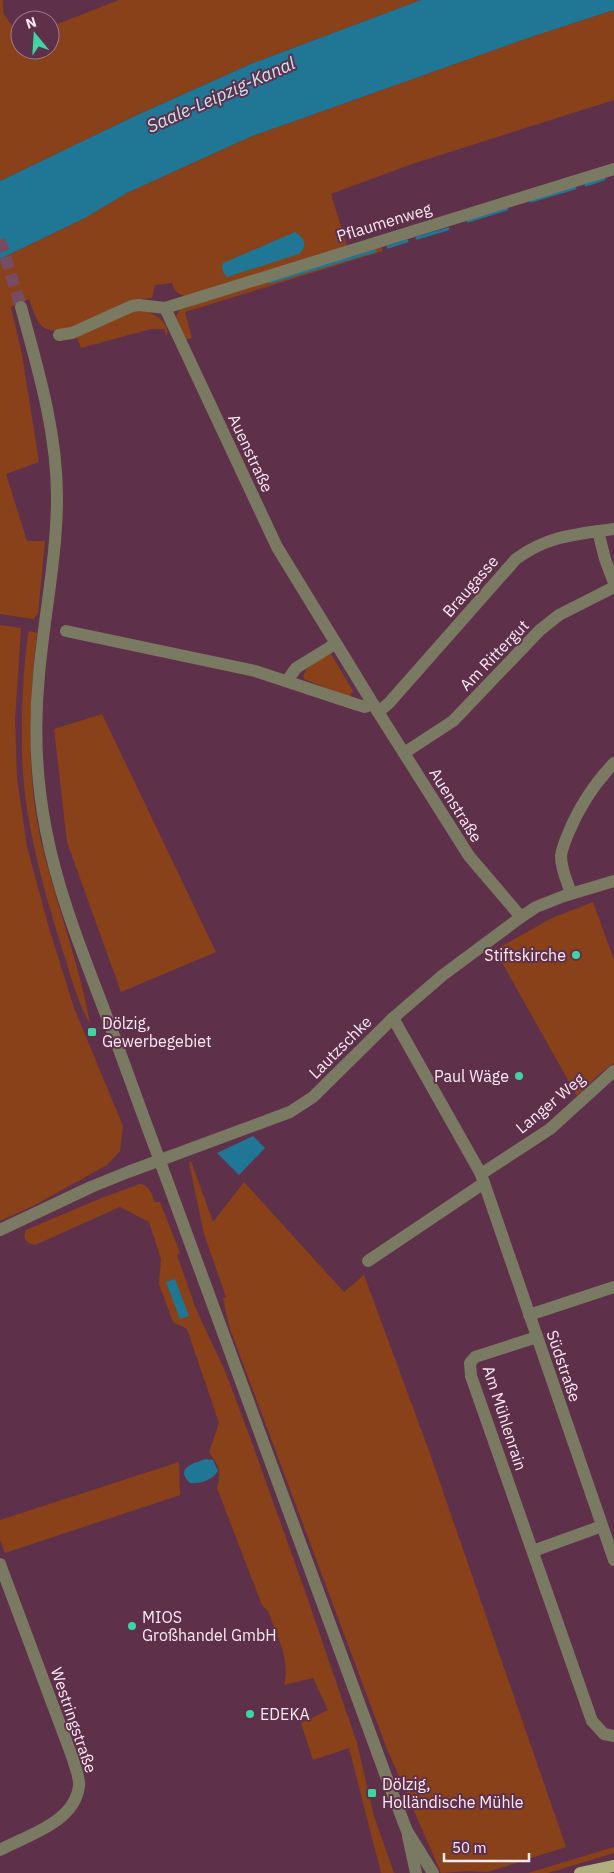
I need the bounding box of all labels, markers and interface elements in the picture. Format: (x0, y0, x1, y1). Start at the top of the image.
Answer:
north arrow (10, 10, 60, 60)
text: N (23, 13, 39, 33)
water label: Saale-Leipzig-Kanal (143, 51, 299, 138)
street label: Pflaumenweg (334, 198, 434, 246)
street label: Auenstraße (224, 411, 278, 495)
street label: Braugasse (438, 551, 502, 621)
street label: Am Rittergut (455, 615, 533, 695)
street label: Auenstraße (425, 764, 487, 846)
place label: Stiftskirche (484, 945, 566, 965)
marker: Stiftskirche (570, 949, 582, 961)
street label: Lautzschke (304, 1011, 376, 1083)
place label: Dölzig, Gewerbegebiet (102, 1013, 212, 1051)
marker: Dölzig, Gewerbegebiet (86, 1026, 98, 1038)
place label: Paul Wäge (434, 1066, 509, 1086)
street label: Langer Weg (512, 1068, 589, 1138)
marker: Paul Wäge (513, 1070, 525, 1082)
street label: Südstraße (542, 1328, 586, 1405)
street label: Am Mühlenrain (479, 1363, 531, 1473)
place label: MIOS Großhandel GmbH (142, 1607, 277, 1645)
marker: MIOS Großhandel GmbH (126, 1620, 138, 1632)
street label: Westringstraße (47, 1665, 101, 1776)
place label: EDEKA (260, 1704, 310, 1724)
marker: EDEKA (244, 1708, 256, 1720)
place label: Dölzig, Holländische Mühle (382, 1774, 524, 1812)
marker: Dölzig, Holländische Mühle (366, 1787, 378, 1799)
scale bar (444, 1830, 529, 1862)
text: 50 m (452, 1838, 487, 1857)

